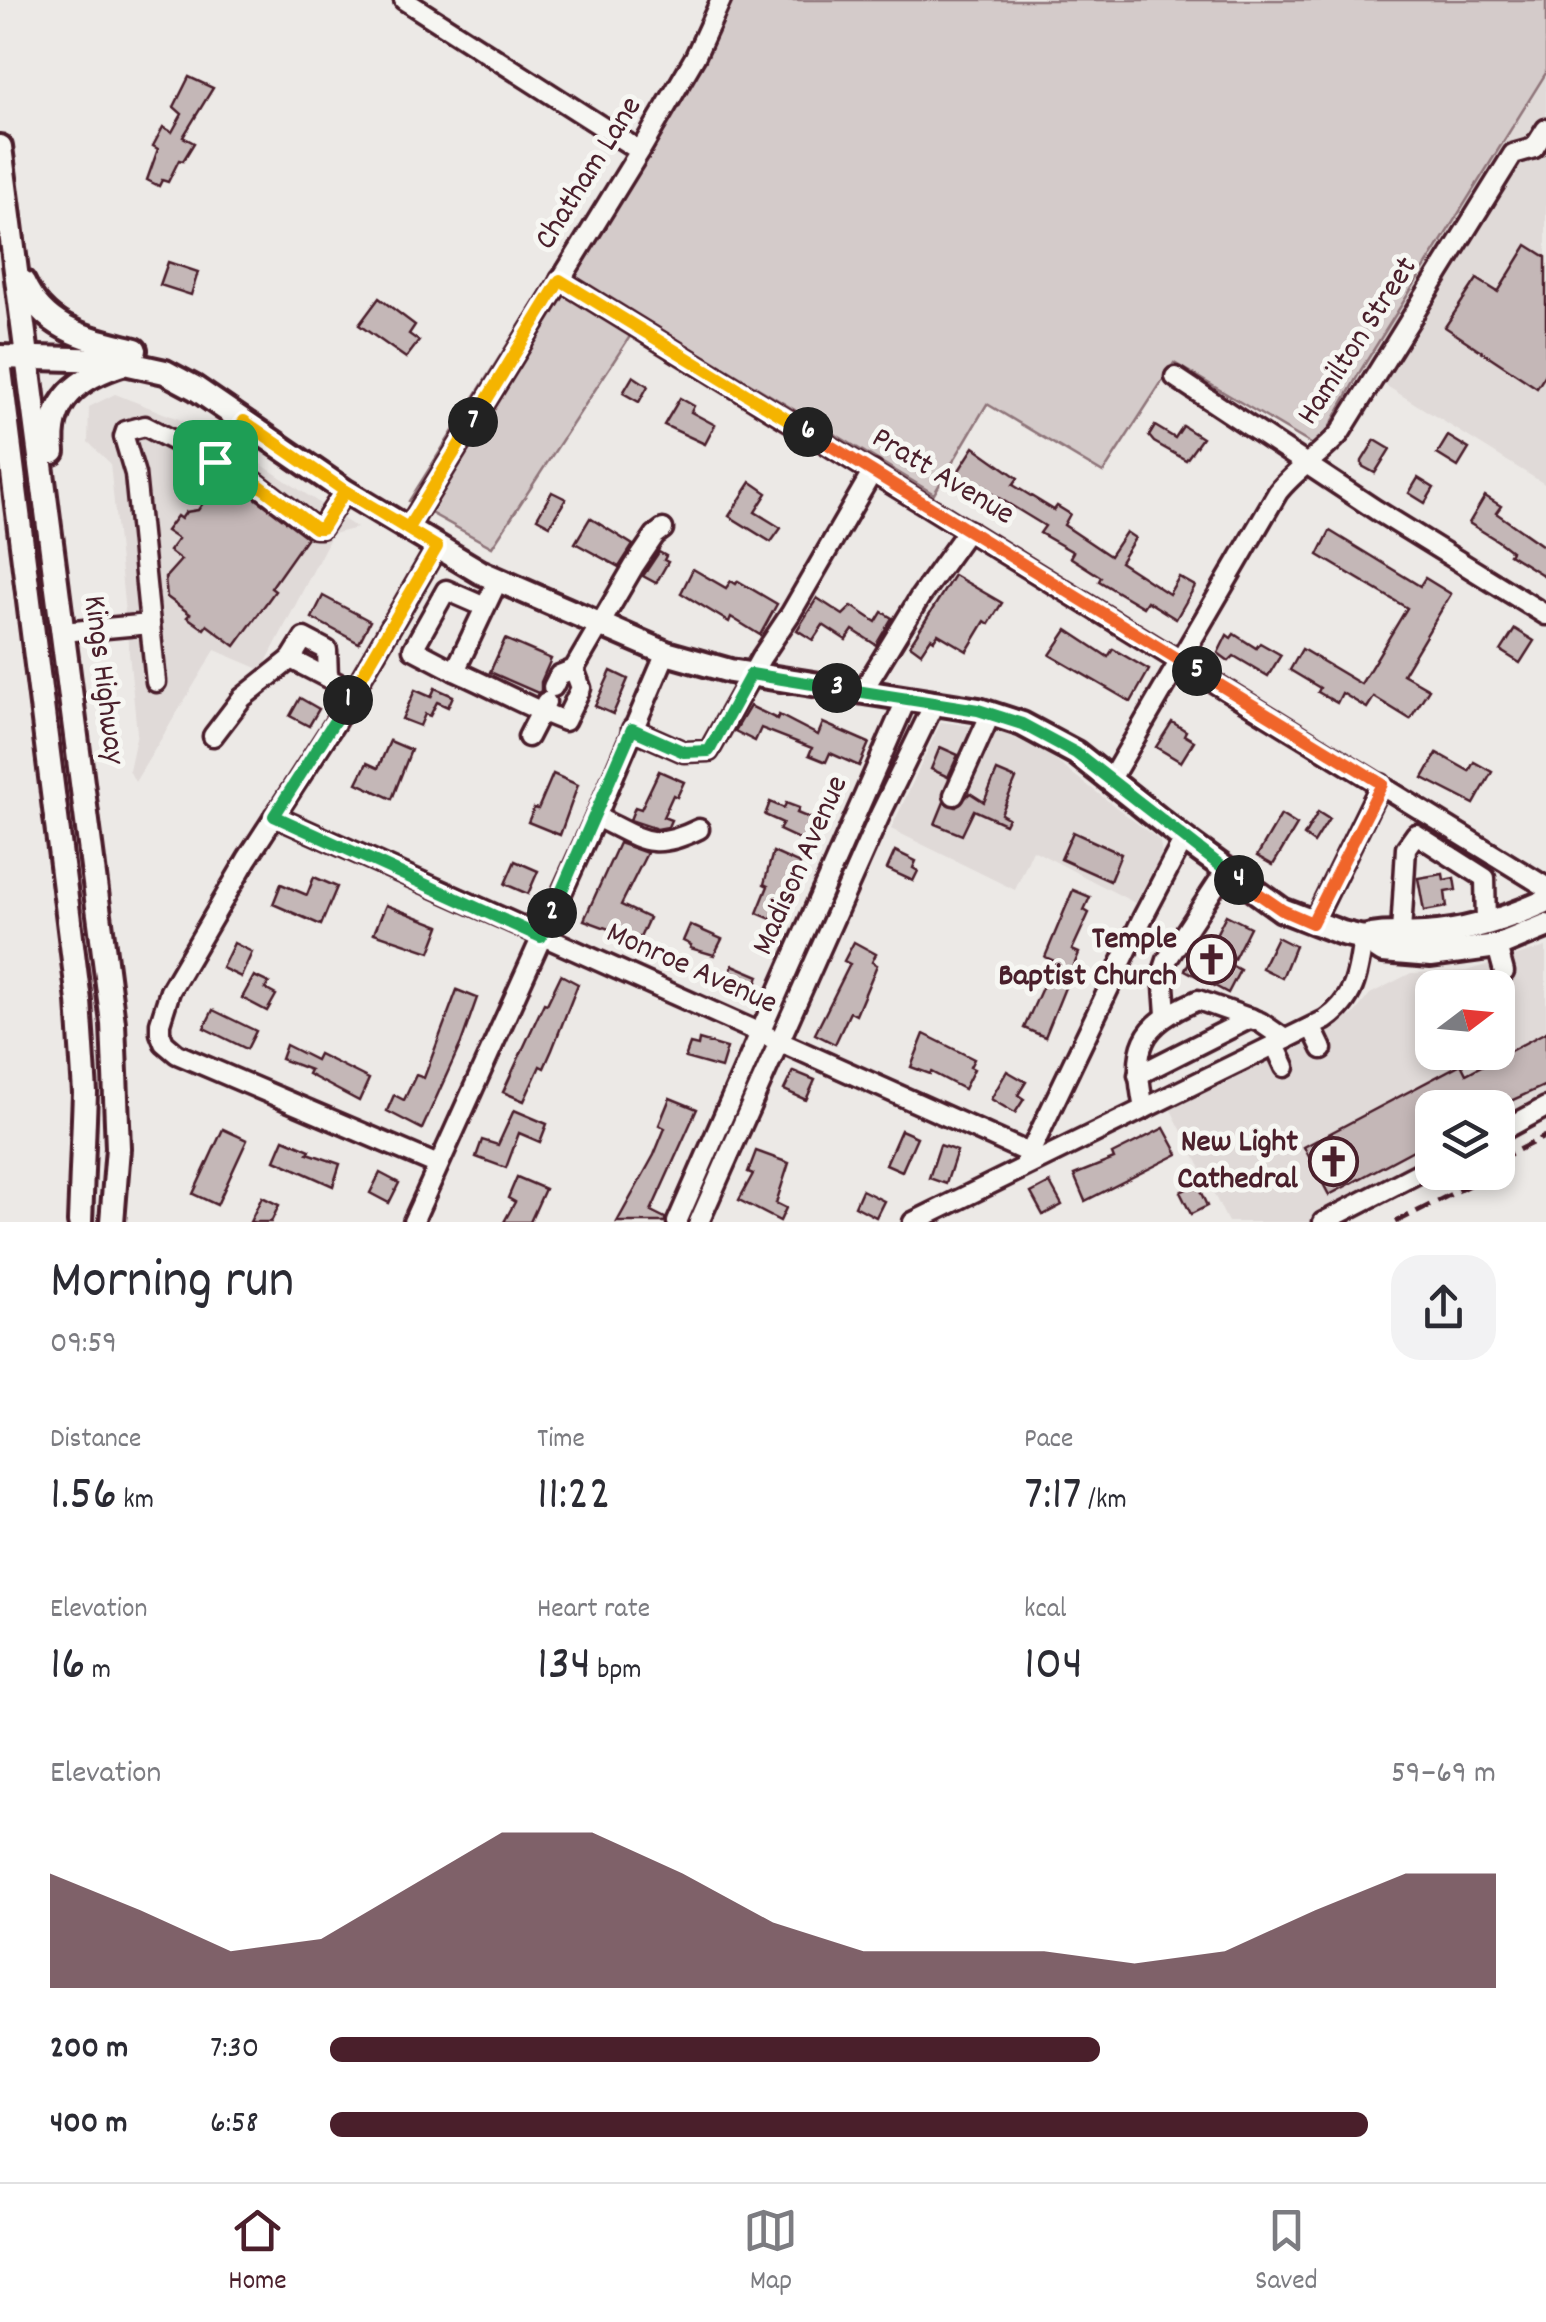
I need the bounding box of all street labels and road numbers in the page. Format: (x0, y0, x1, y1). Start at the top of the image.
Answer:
street label: Chatham Lane (525, 88, 655, 260)
street label: Hamilton Street (1287, 248, 1431, 435)
street label: Pratt Avenue (862, 417, 1022, 539)
street label: Kings Highway (69, 593, 135, 768)
street label: Madison Avenue (742, 769, 862, 963)
street label: Monroe Avenue (598, 912, 784, 1028)

